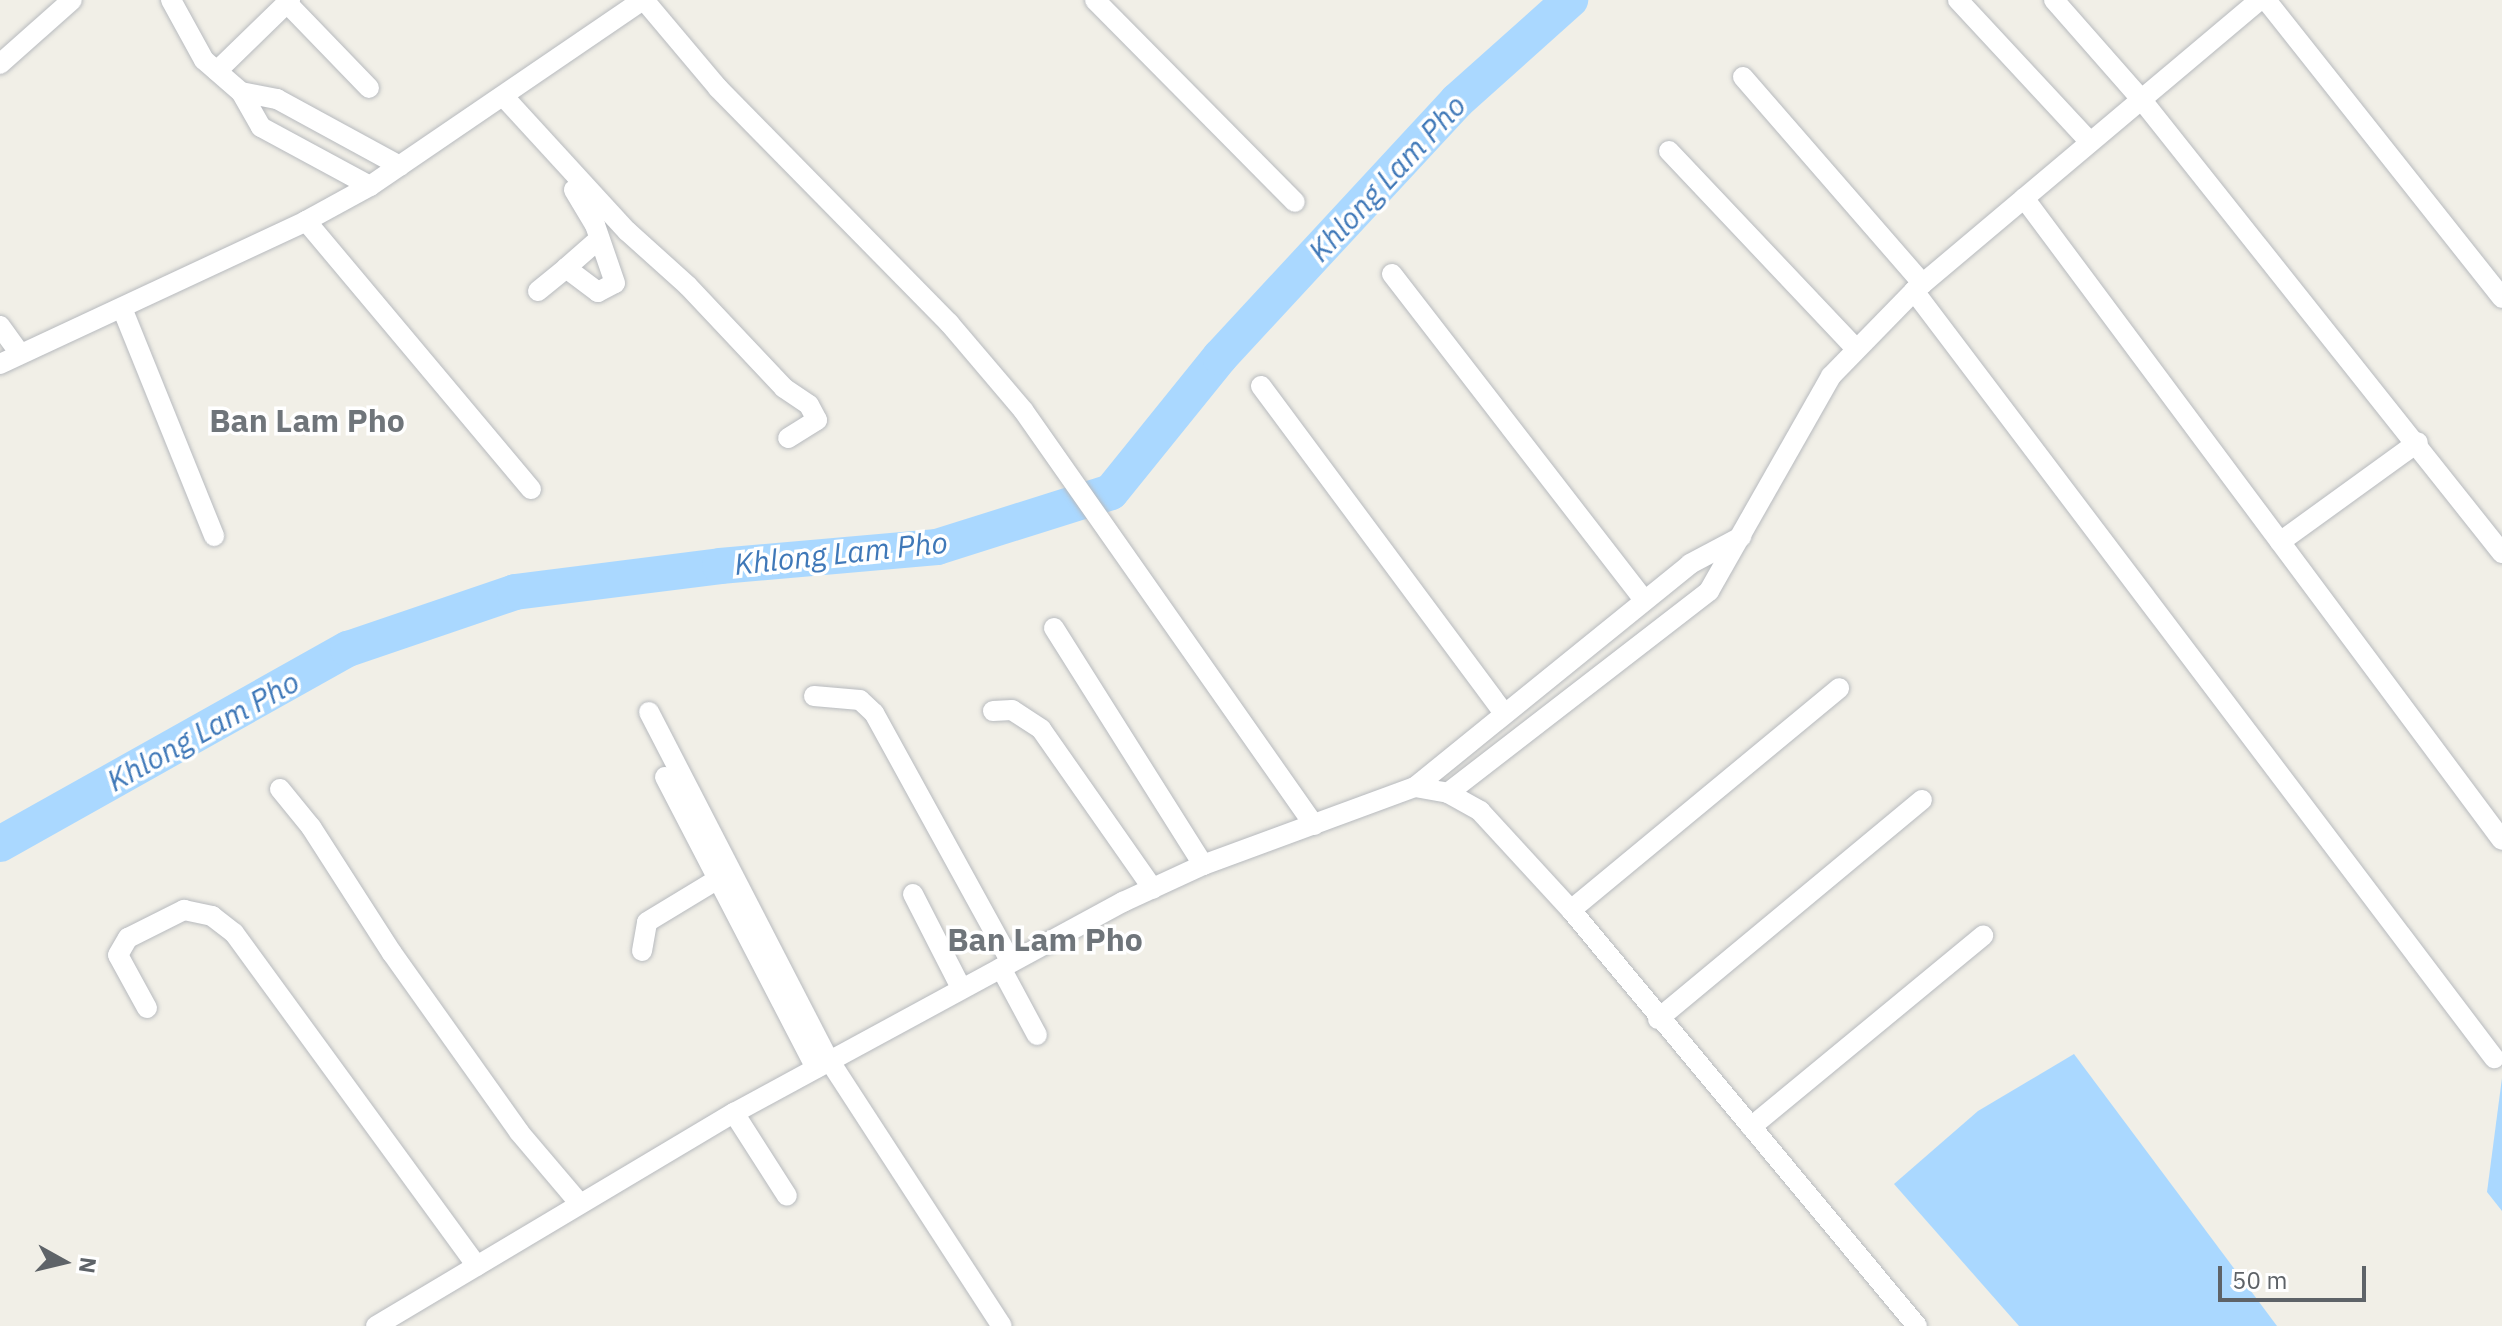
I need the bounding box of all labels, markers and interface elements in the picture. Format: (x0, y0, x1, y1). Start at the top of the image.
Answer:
water label: Khlong Lam Pho (1301, 87, 1473, 269)
district label: Ban Lam Pho (209, 401, 405, 439)
water label: Khlong Lam Pho (733, 524, 949, 582)
water label: Khlong Lam Pho (101, 663, 305, 799)
district label: Ban Lam Pho (947, 920, 1143, 958)
north arrow (24, 1222, 104, 1302)
scale bar (2222, 1250, 2370, 1300)
text: N (73, 1256, 104, 1275)
text: 50 m (2232, 1264, 2287, 1296)

